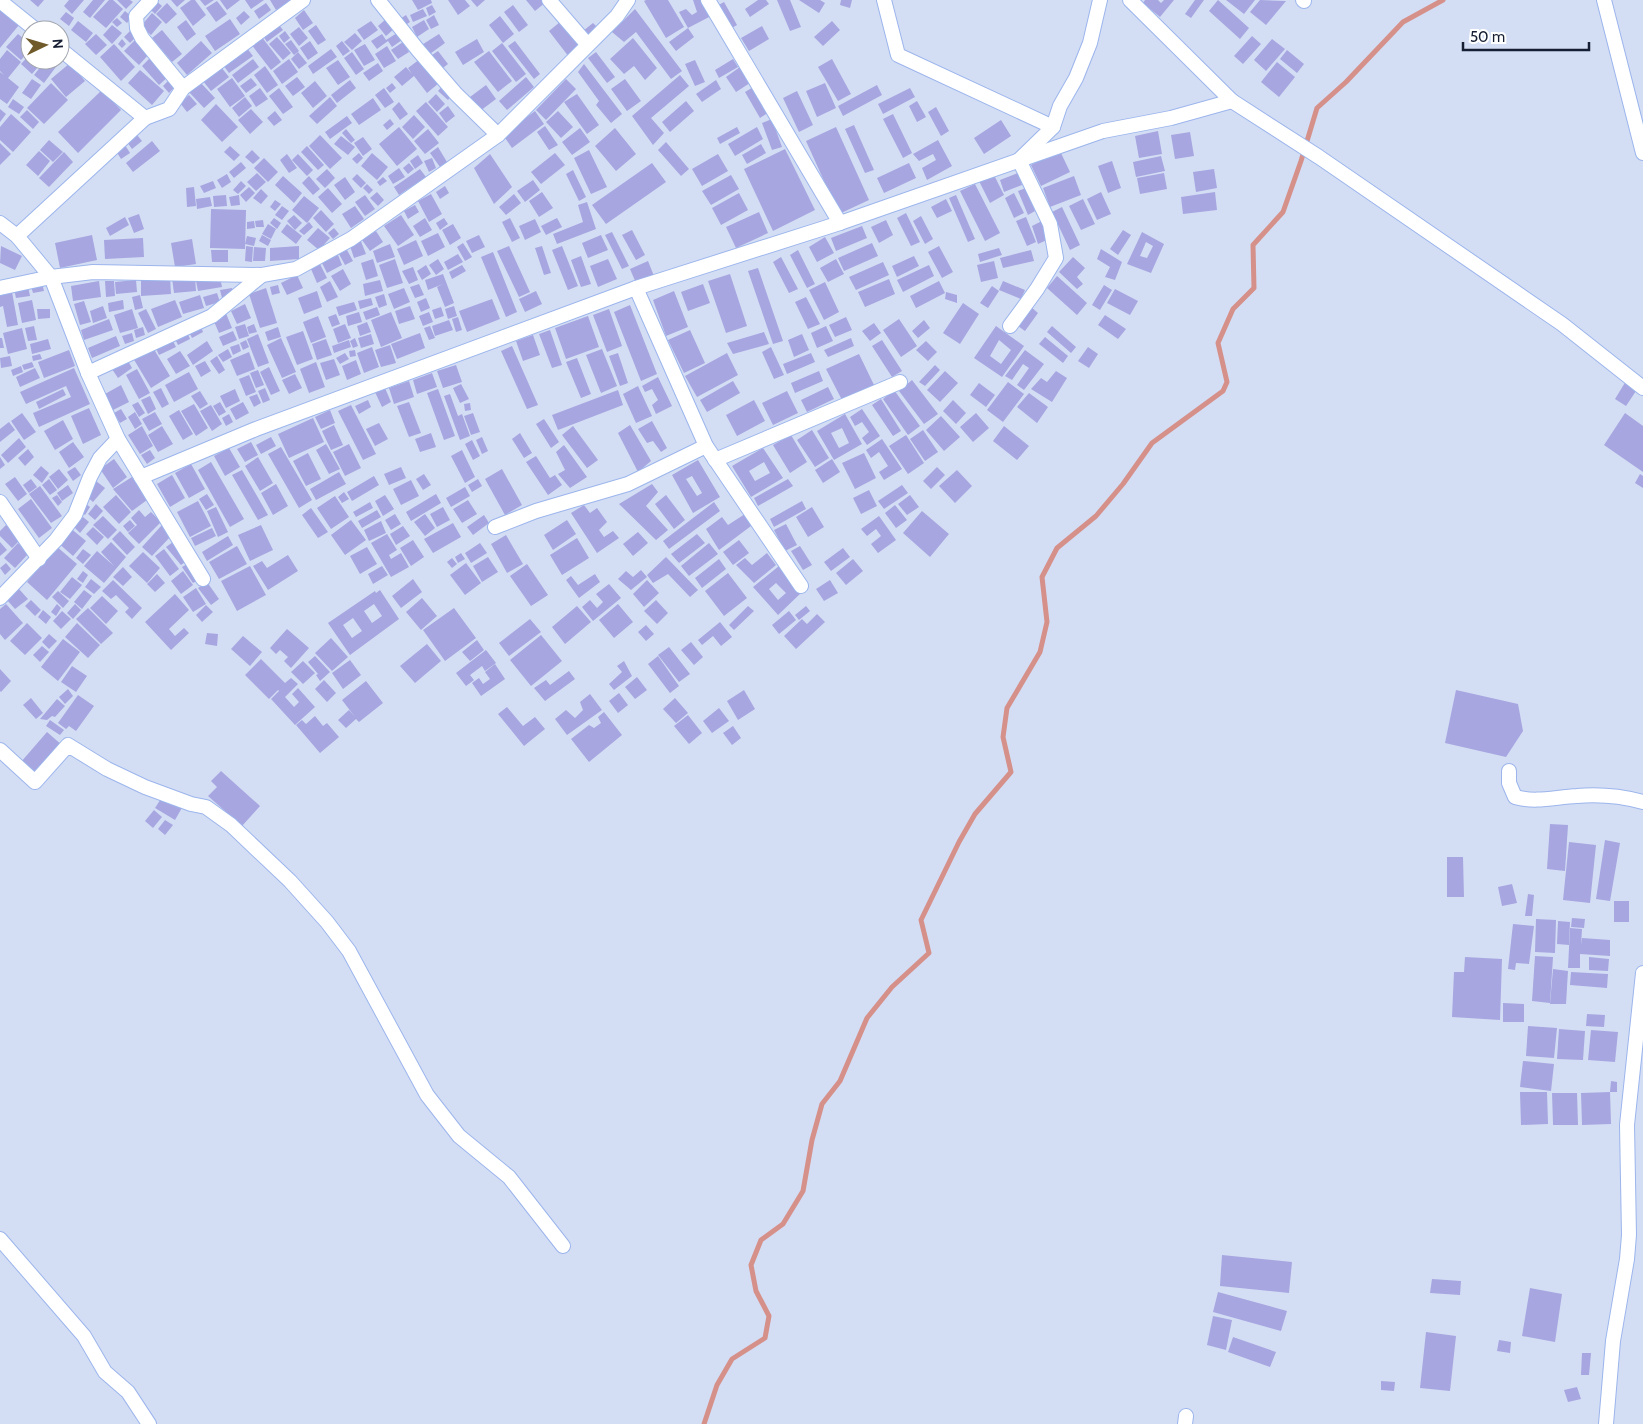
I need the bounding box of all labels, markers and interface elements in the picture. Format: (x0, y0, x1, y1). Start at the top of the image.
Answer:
north arrow (20, 20, 70, 70)
scale bar (1463, 20, 1589, 52)
text: 50 m (1470, 28, 1505, 46)
text: N (49, 38, 67, 50)

